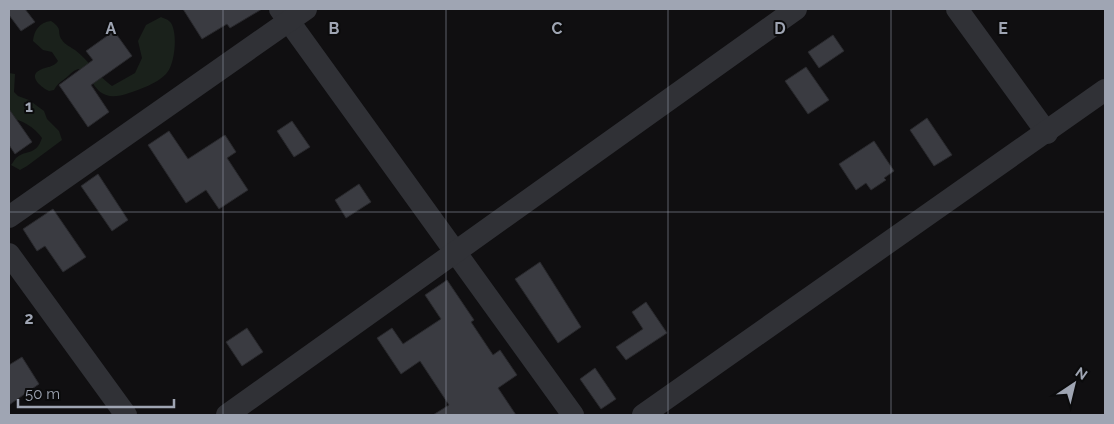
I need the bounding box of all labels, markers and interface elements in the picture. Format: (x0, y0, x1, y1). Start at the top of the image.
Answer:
text: A (106, 19, 117, 38)
text: B (329, 19, 340, 38)
text: C (552, 19, 563, 38)
text: D (774, 19, 786, 38)
text: E (998, 19, 1008, 38)
text: 1 (25, 97, 33, 116)
text: 2 (24, 309, 34, 328)
north arrow (1049, 359, 1099, 409)
text: N (1072, 364, 1090, 383)
scale bar (18, 376, 174, 408)
text: 50 m (25, 385, 60, 403)

